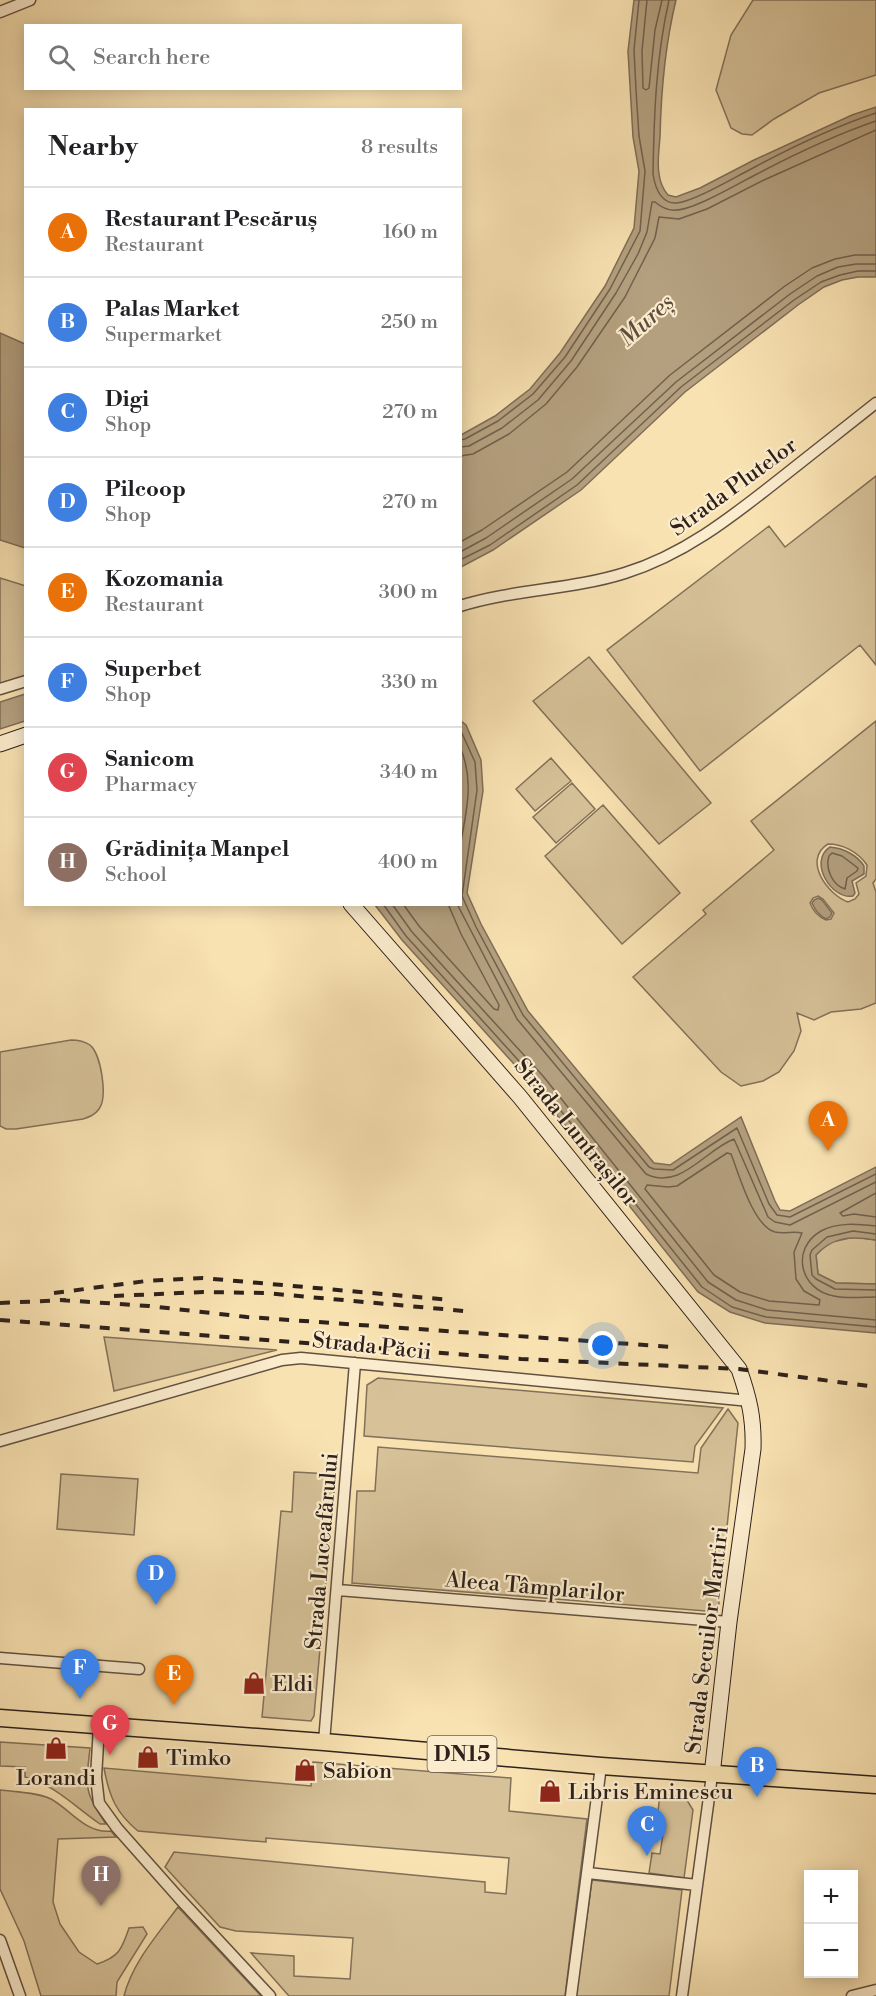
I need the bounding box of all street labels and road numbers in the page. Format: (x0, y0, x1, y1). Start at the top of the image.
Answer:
street label: Strada Plutelor (665, 432, 803, 542)
street label: Strada Luntrașilor (508, 1053, 644, 1213)
street label: Strada Păcii (311, 1327, 433, 1366)
street label: Strada Luceafărului (300, 1452, 345, 1651)
street label: Strada Secuilor Martiri (680, 1525, 735, 1756)
street label: Aleea Tâmplarilor (443, 1566, 626, 1609)
road number: DN15 (428, 1736, 496, 1772)

